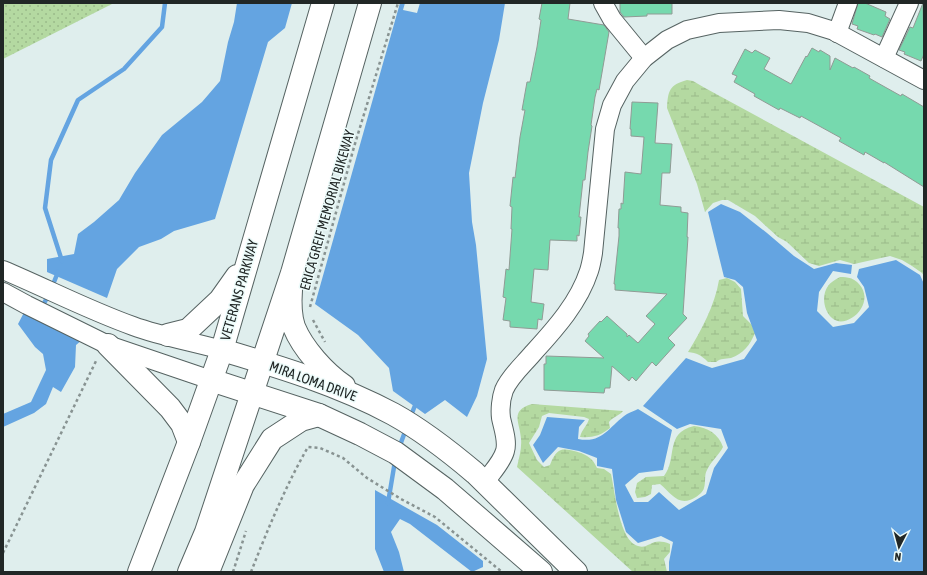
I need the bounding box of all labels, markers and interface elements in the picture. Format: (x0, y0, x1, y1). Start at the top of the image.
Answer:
street label: ERICA GREIF MEMORIAL BIKEWAY (296, 127, 358, 292)
street label: VETERANS PARKWAY (217, 237, 261, 342)
street label: MIRA LOMA DRIVE (267, 358, 359, 404)
north arrow (879, 527, 919, 567)
text: N (894, 551, 902, 563)

